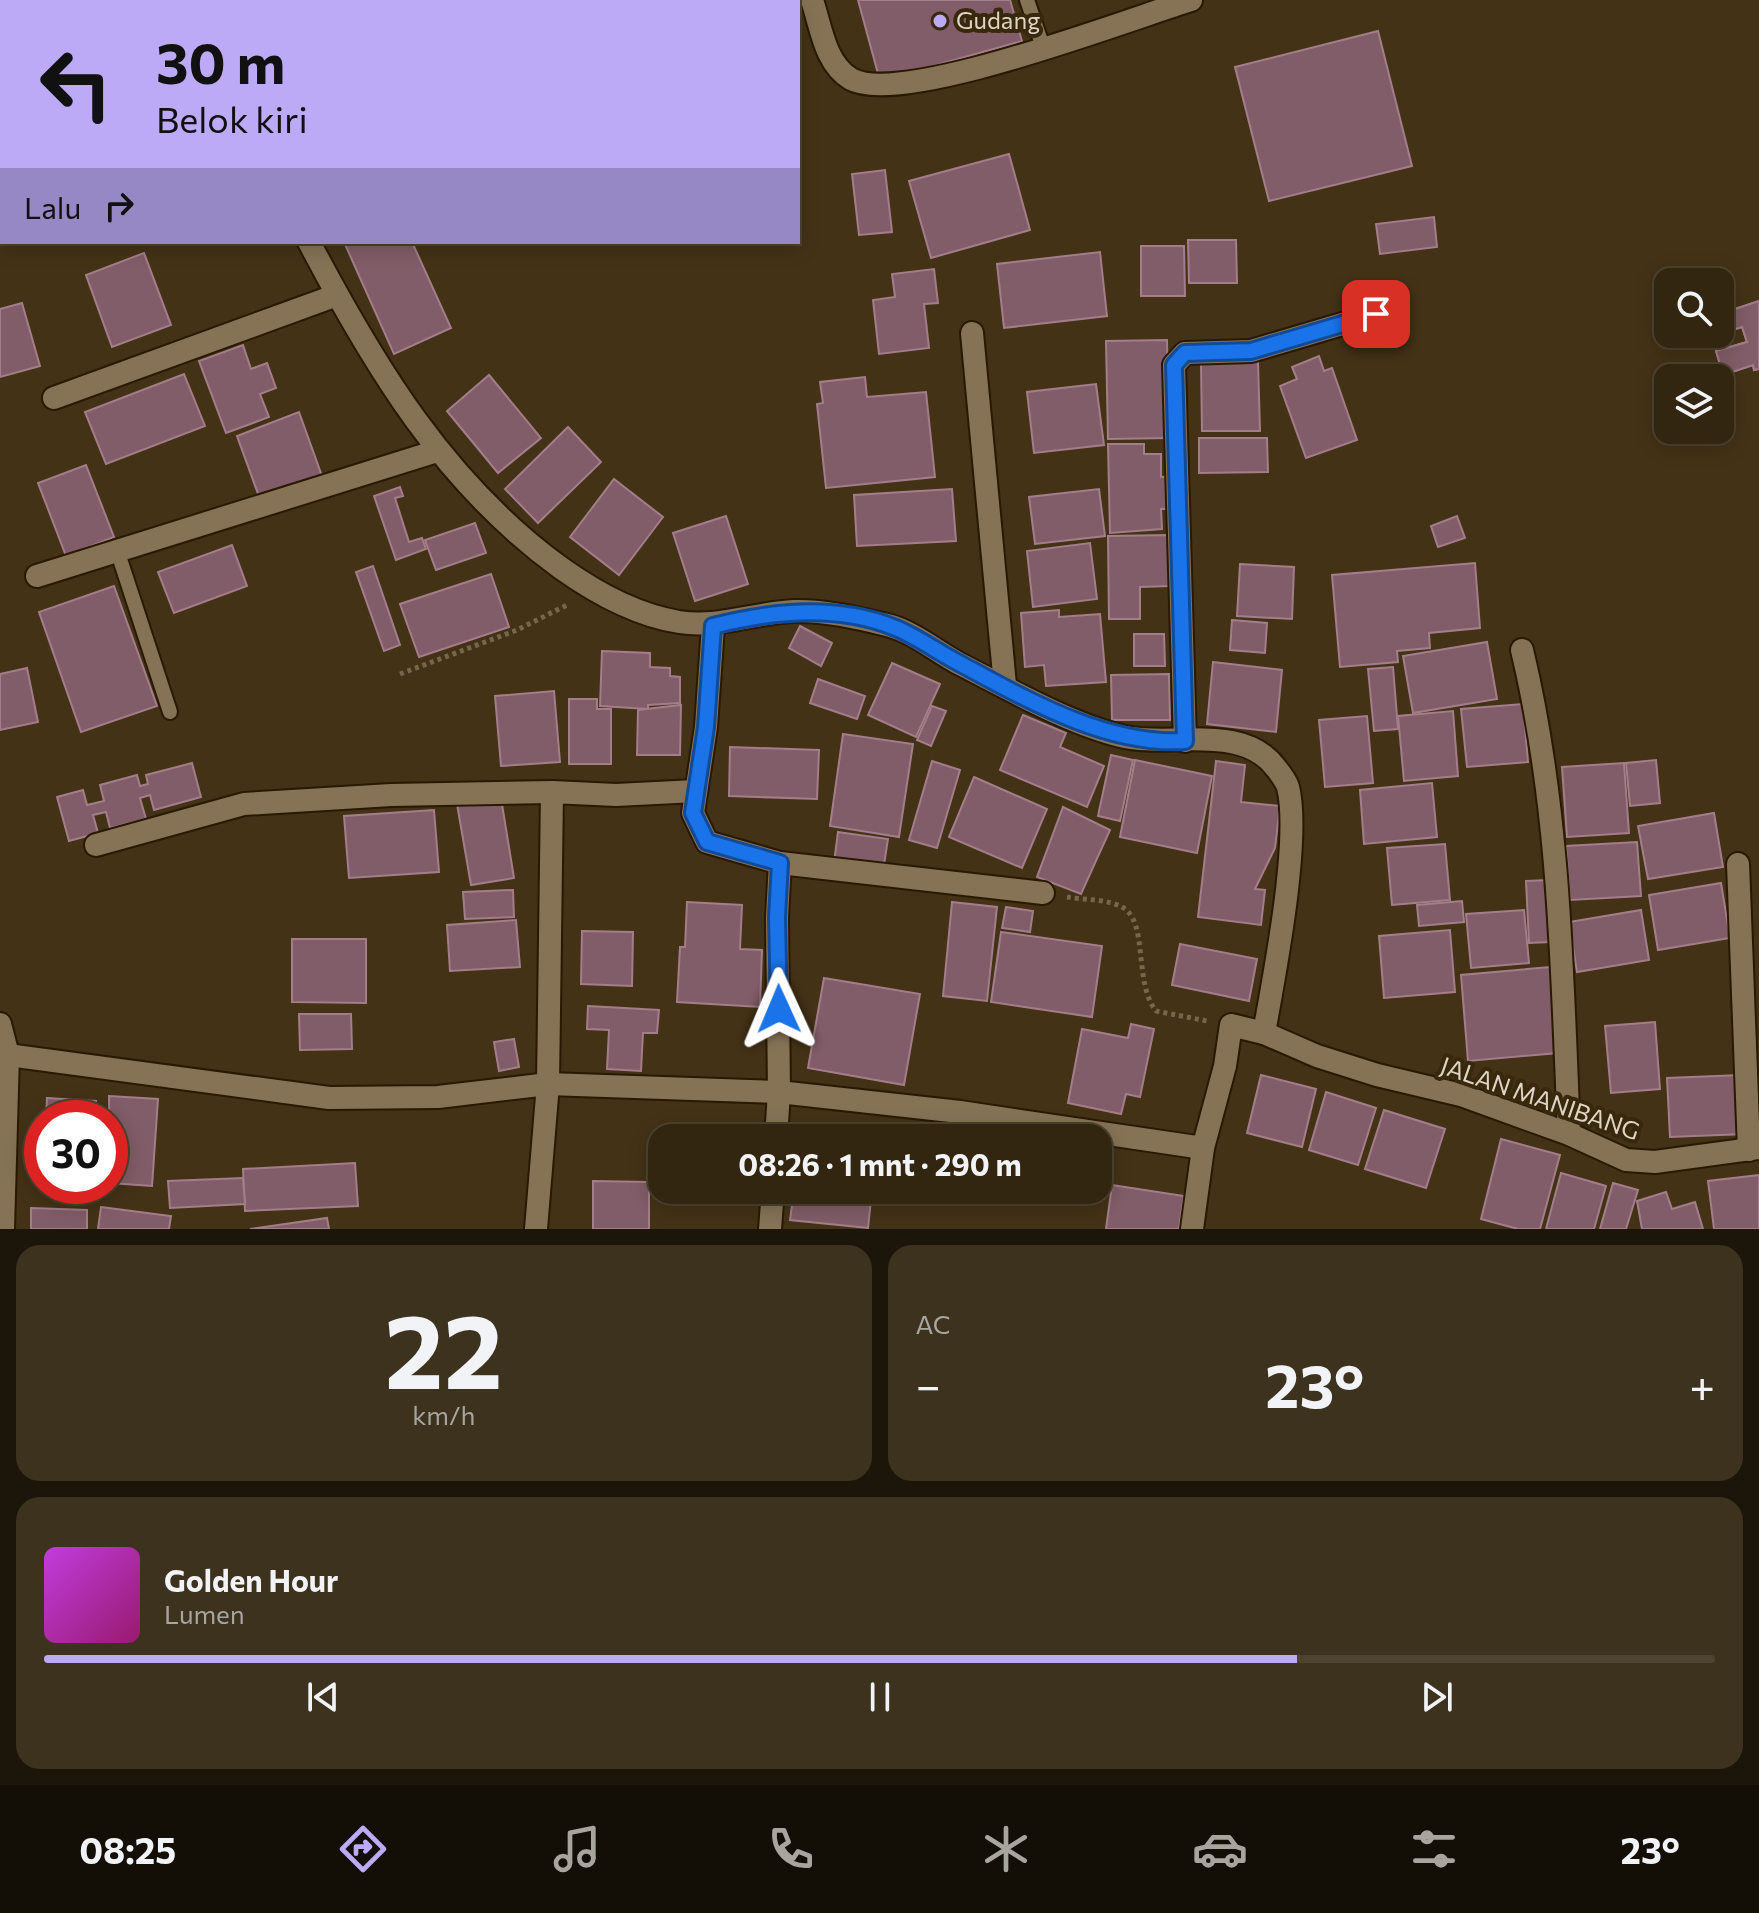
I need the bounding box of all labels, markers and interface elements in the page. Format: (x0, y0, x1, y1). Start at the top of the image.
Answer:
place label: Gudang (956, 5, 1040, 34)
marker: Gudang (931, 12, 949, 30)
text: 30 m (156, 27, 285, 96)
icon: left (24, 32, 128, 136)
text: Belok kiri (156, 96, 308, 140)
icon: right (97, 184, 141, 228)
text: Lalu (24, 188, 81, 225)
map controls (1654, 268, 1734, 444)
button: search (1654, 268, 1734, 348)
pin (1342, 280, 1410, 348)
icon: arrive (1354, 292, 1398, 336)
button: layers (1654, 364, 1734, 444)
position arrow (737, 967, 821, 1051)
street label: JALAN MANIBANG (1437, 1050, 1644, 1145)
speed limit sign: 30 (24, 1100, 128, 1204)
text: 08:26 · 1 mnt · 290 m (738, 1145, 1022, 1182)
text: 22 (385, 1283, 503, 1410)
text: AC (916, 1308, 950, 1339)
text: 23° (1265, 1347, 1364, 1420)
text: − (916, 1357, 941, 1411)
text: + (1689, 1357, 1715, 1411)
text: km/h (412, 1399, 475, 1430)
text: Golden Hour (164, 1561, 338, 1598)
text: Lumen (164, 1598, 245, 1629)
icon: previous (301, 1675, 345, 1719)
icon: pause (858, 1675, 902, 1719)
icon: next (1415, 1675, 1459, 1719)
icon: directions (335, 1821, 391, 1877)
icon: music (549, 1821, 605, 1877)
icon: phone (763, 1821, 819, 1877)
icon: climate (978, 1821, 1034, 1877)
icon: car (1192, 1821, 1248, 1877)
icon: filters (1406, 1821, 1462, 1877)
text: 08:25 (79, 1827, 176, 1871)
text: 23° (1620, 1827, 1680, 1871)

